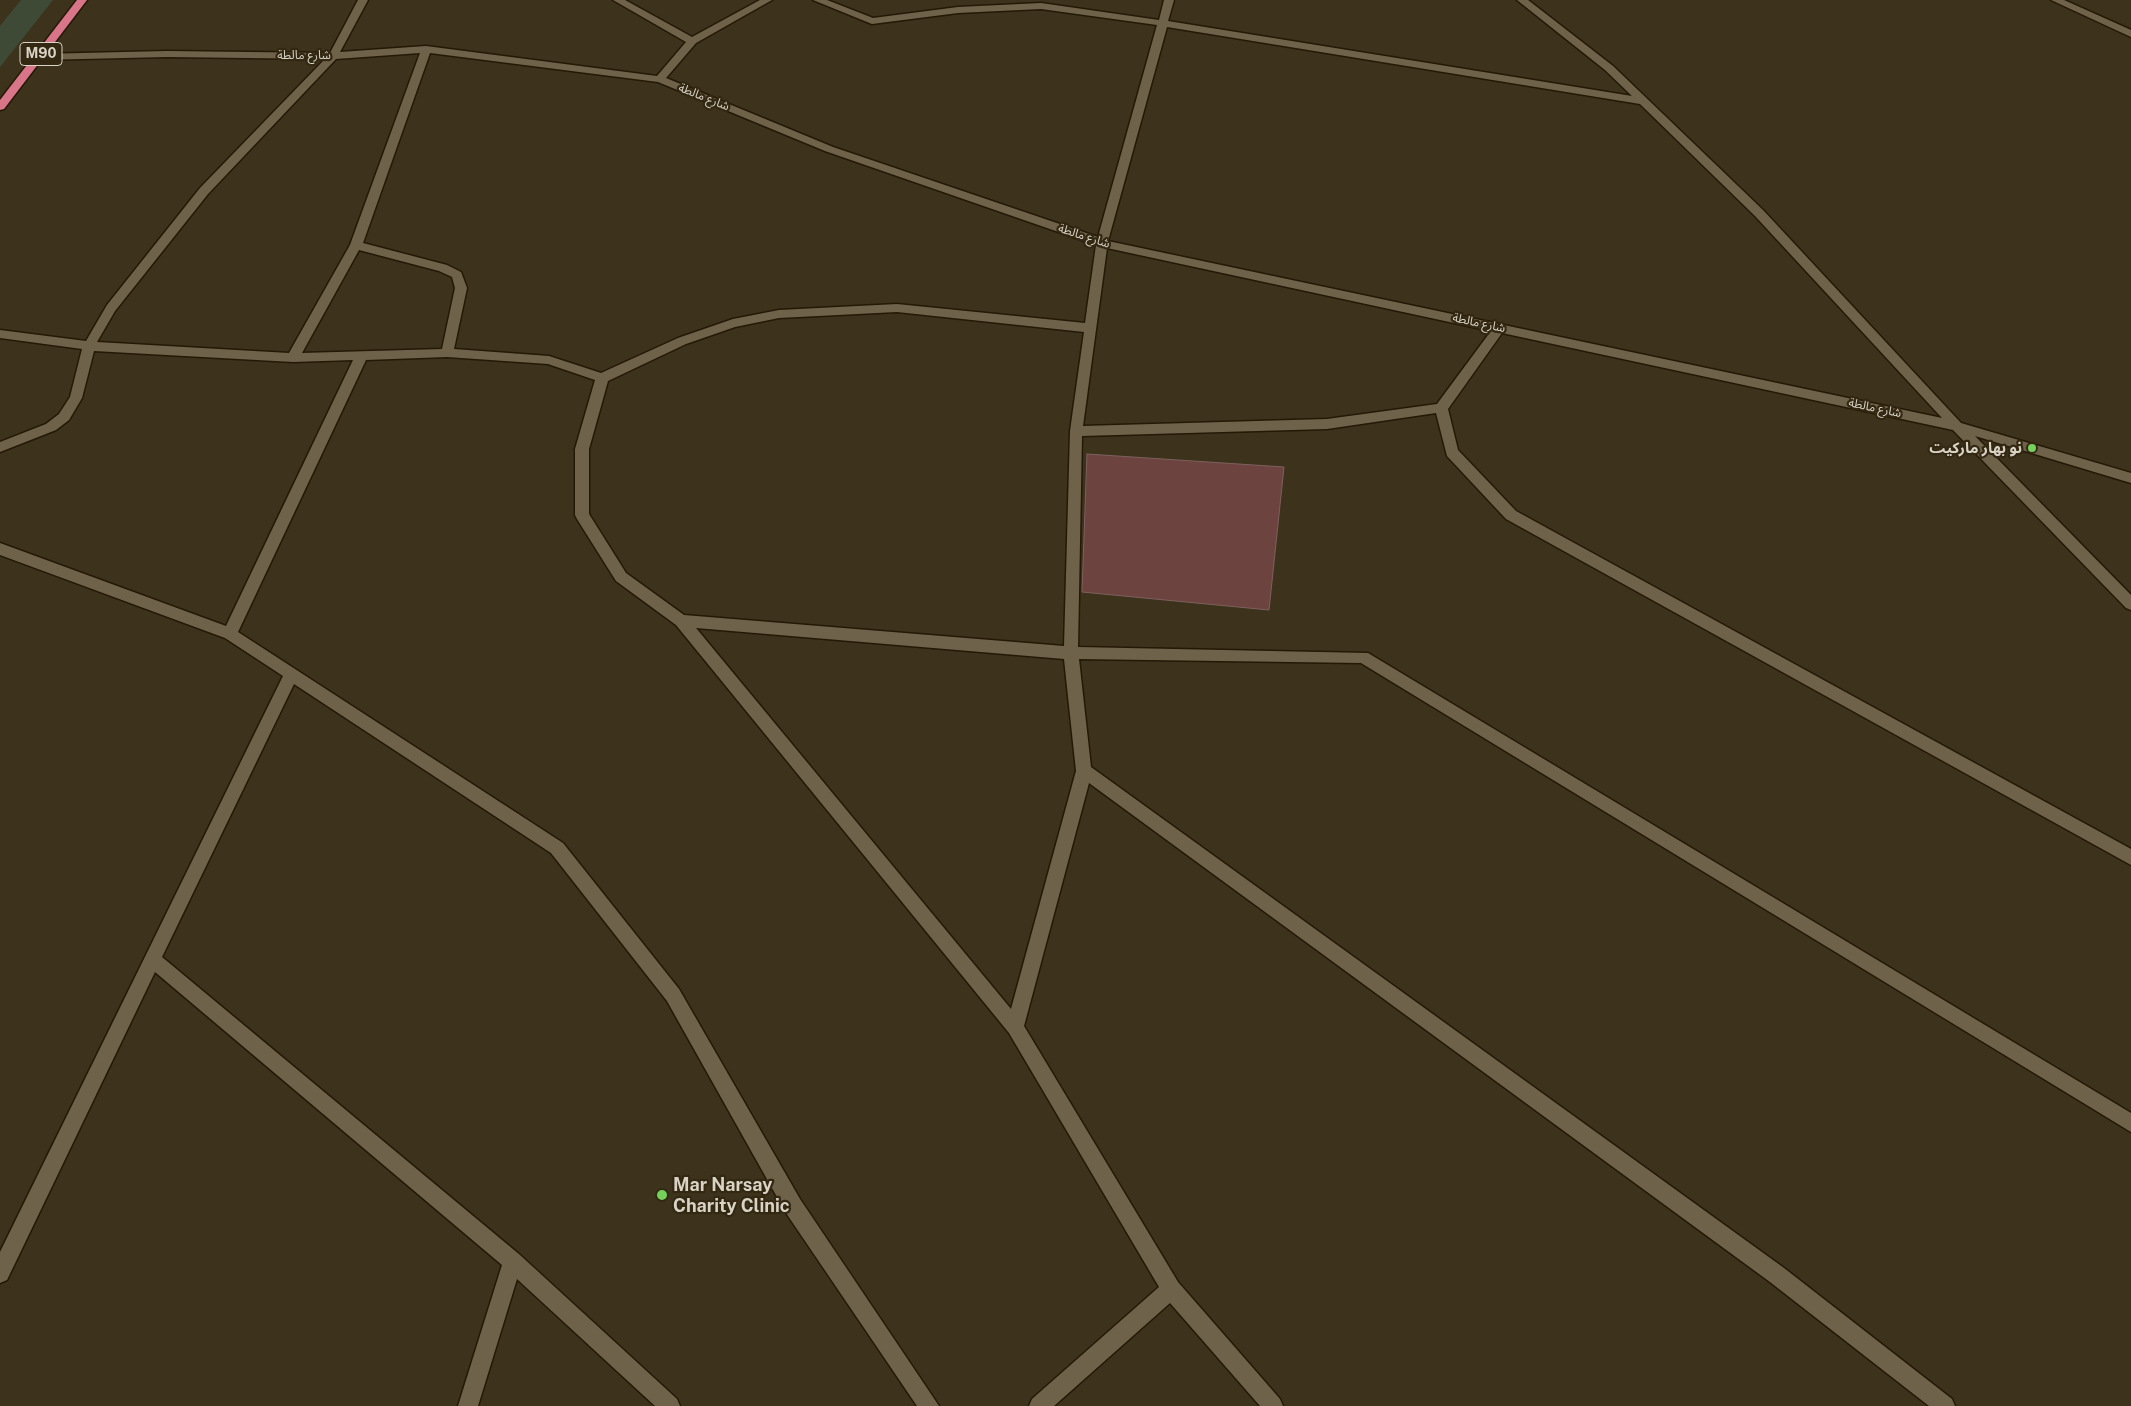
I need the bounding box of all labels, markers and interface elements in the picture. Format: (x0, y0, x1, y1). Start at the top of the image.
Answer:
road number: M90 (20, 42, 62, 66)
street label: شارع مالطة (277, 48, 331, 62)
street label: شارع مالطة (676, 80, 732, 114)
street label: شارع مالطة (1056, 221, 1112, 251)
street label: شارع مالطة (1451, 310, 1507, 336)
street label: شارع مالطة (1847, 395, 1903, 421)
place label: نو بهار ماركيت (1929, 439, 2022, 457)
marker: نو بهار ماركيت (2026, 442, 2038, 454)
place label: Mar Narsay Charity Clinic (673, 1174, 790, 1216)
marker: Mar Narsay Charity Clinic (655, 1188, 669, 1202)

